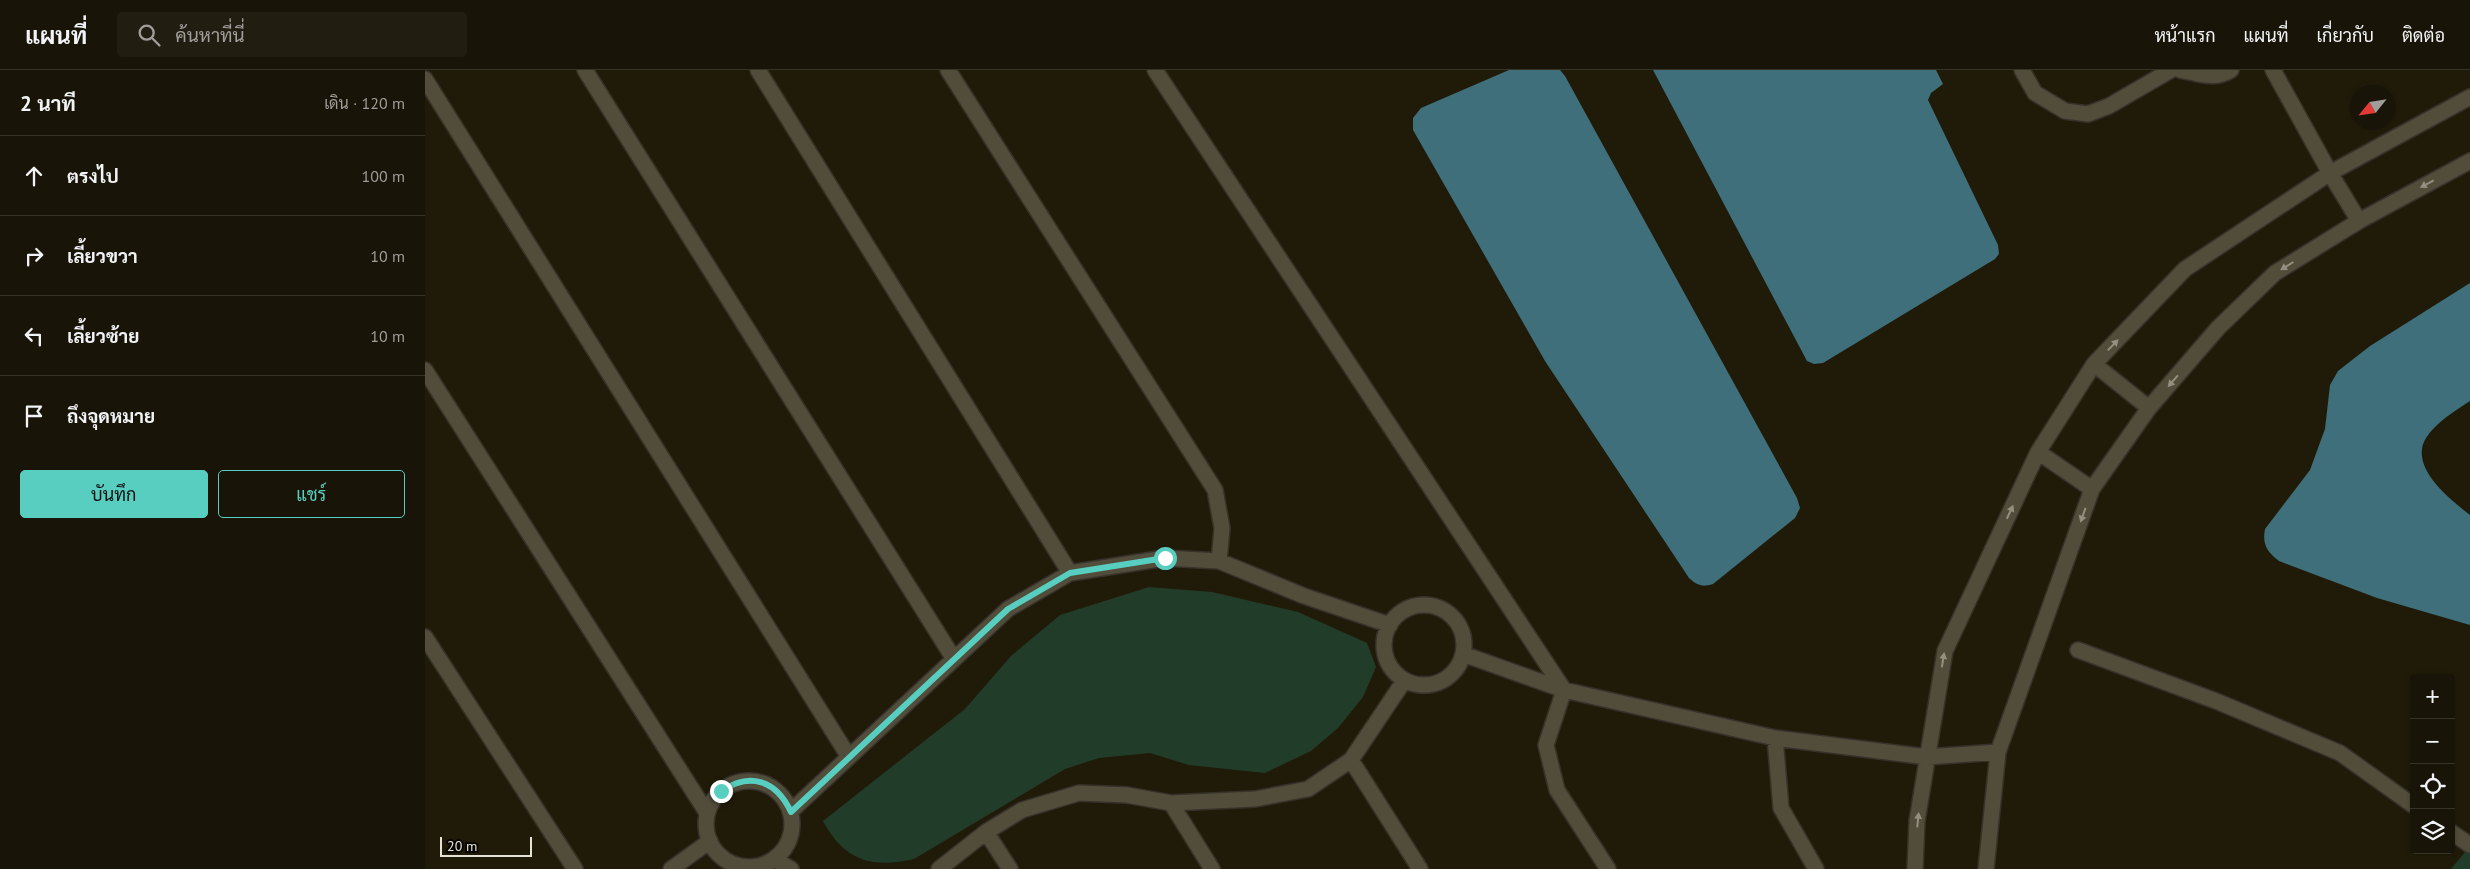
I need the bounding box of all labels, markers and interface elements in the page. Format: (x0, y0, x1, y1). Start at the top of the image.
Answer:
search box (117, 12, 467, 57)
text: แผนที่ (25, 20, 87, 51)
icon: search (135, 21, 163, 49)
text: ค้นหาที่นี่ (175, 23, 245, 47)
text: หน้าแรก (2154, 24, 2216, 47)
text: แผนที่ (2244, 24, 2288, 47)
text: เกี่ยวกับ (2316, 24, 2374, 47)
text: ติดต่อ (2402, 24, 2445, 47)
north arrow (2350, 85, 2395, 130)
text: 2 นาที (20, 90, 76, 117)
text: เดิน · 120 m (324, 93, 405, 113)
icon: ahead (20, 162, 48, 190)
text: ตรงไป (67, 164, 119, 188)
text: 100 m (362, 166, 405, 186)
one-way arrow (2420, 180, 2434, 188)
icon: right (20, 242, 48, 270)
text: เลี้ยวขวา (67, 244, 138, 268)
text: 10 m (370, 246, 405, 266)
one-way arrow (2280, 261, 2293, 271)
icon: left (20, 322, 48, 350)
text: เลี้ยวซ้าย (67, 324, 139, 348)
text: 10 m (370, 326, 405, 346)
one-way arrow (2107, 339, 2119, 351)
one-way arrow (2167, 374, 2178, 387)
icon: arrive (20, 402, 48, 430)
text: ถึงจุดหมาย (67, 404, 155, 428)
button: บันทึก (20, 470, 208, 518)
button: แชร์ (218, 470, 405, 518)
one-way arrow (2007, 505, 2015, 519)
one-way arrow (2079, 507, 2086, 522)
route start (1154, 547, 1177, 570)
one-way arrow (1940, 652, 1948, 668)
map controls (2410, 674, 2455, 854)
button: + (2410, 674, 2455, 719)
button: − (2410, 719, 2455, 764)
button: locate (2410, 764, 2455, 809)
route end (710, 780, 733, 803)
button: layers (2410, 809, 2455, 854)
one-way arrow (1914, 812, 1922, 828)
scale bar (440, 834, 533, 857)
text: 20 m (447, 837, 477, 855)

